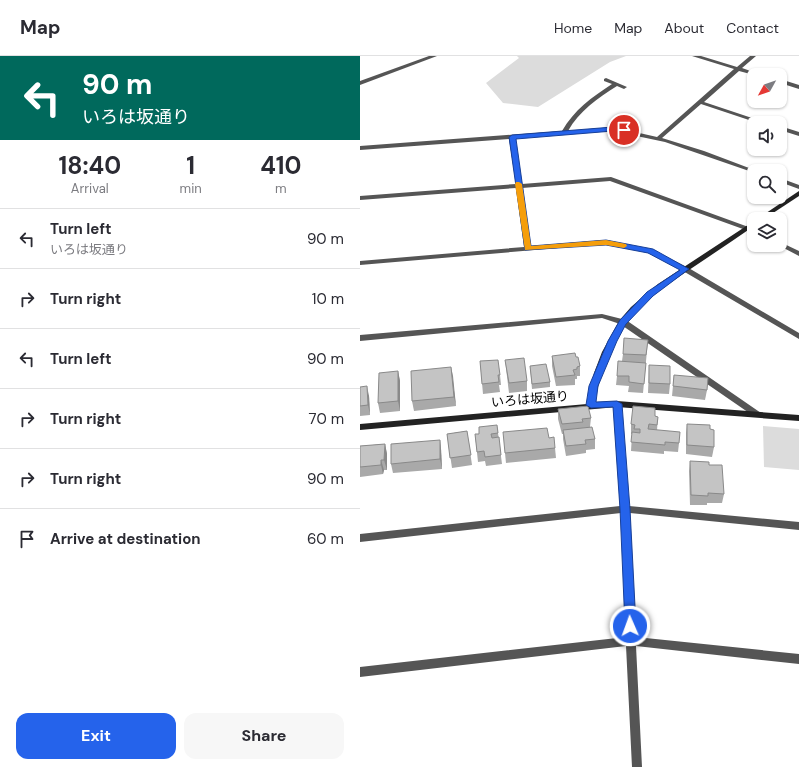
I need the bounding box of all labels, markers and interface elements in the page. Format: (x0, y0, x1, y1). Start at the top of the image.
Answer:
text: Map (20, 15, 60, 40)
text: Home (554, 19, 592, 37)
text: Map (614, 19, 642, 37)
text: About (664, 19, 704, 37)
text: Contact (726, 19, 779, 37)
text: 90 m (82, 66, 152, 103)
north arrow (747, 68, 787, 108)
map controls (747, 68, 787, 252)
icon: left (16, 72, 68, 124)
text: いろは坂通り (82, 105, 190, 129)
pin (607, 113, 641, 147)
button: sound (747, 116, 787, 156)
icon: arrive (613, 119, 635, 141)
text: 18:40 (59, 150, 121, 181)
text: 1 (186, 150, 195, 181)
text: 410 (260, 150, 301, 181)
button: search (747, 164, 787, 204)
text: Arrival (71, 180, 109, 197)
text: min (180, 180, 202, 197)
text: m (275, 180, 287, 197)
button: layers (747, 212, 787, 252)
text: Turn left (50, 219, 111, 239)
icon: left (16, 228, 38, 250)
text: 90 m (307, 229, 344, 249)
text: いろは坂通り (50, 241, 128, 258)
icon: right (16, 288, 38, 310)
text: Turn right (50, 289, 121, 309)
text: 10 m (312, 289, 344, 309)
icon: left (16, 348, 38, 370)
text: Turn left (50, 349, 111, 369)
text: 90 m (307, 349, 344, 369)
street label: いろは坂通り (490, 387, 570, 411)
icon: right (16, 408, 38, 430)
text: Turn right (50, 409, 121, 429)
text: 70 m (309, 409, 344, 429)
icon: right (16, 468, 38, 490)
text: Turn right (50, 469, 121, 489)
text: 90 m (307, 469, 344, 489)
icon: arrive (16, 528, 38, 550)
text: Arrive at destination (50, 529, 201, 549)
text: 60 m (307, 529, 344, 549)
position arrow (609, 605, 651, 647)
button: Exit (16, 713, 176, 759)
button: Share (184, 713, 344, 759)

